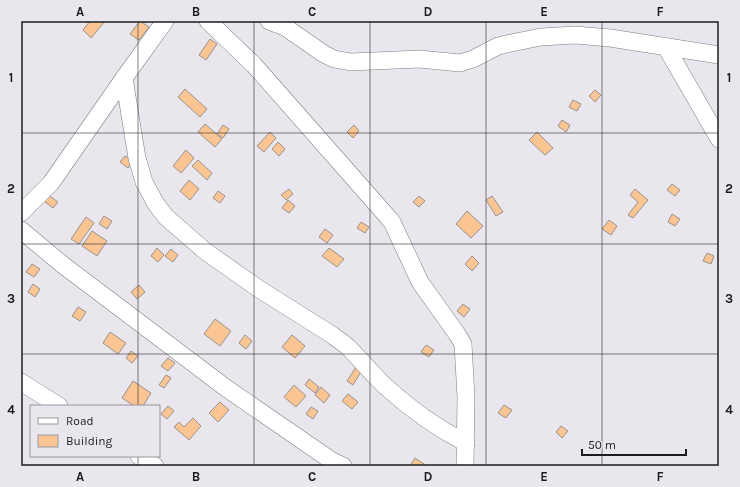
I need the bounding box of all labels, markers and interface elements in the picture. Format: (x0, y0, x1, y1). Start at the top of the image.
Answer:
text: A (76, 4, 84, 19)
text: B (192, 4, 200, 19)
text: C (308, 4, 316, 19)
text: D (424, 4, 433, 19)
text: E (540, 4, 548, 19)
text: F (656, 4, 664, 19)
text: 1 (9, 70, 13, 85)
text: 1 (727, 70, 731, 85)
text: 2 (7, 181, 15, 196)
text: 2 (725, 181, 733, 196)
text: 3 (7, 291, 15, 306)
text: 3 (725, 291, 733, 306)
text: 4 (7, 402, 15, 417)
text: 4 (725, 402, 733, 417)
legend (30, 405, 160, 457)
text: Road (66, 414, 94, 428)
scale bar (582, 431, 686, 457)
text: Building (66, 434, 113, 448)
text: 50 m (588, 438, 616, 452)
text: A (76, 469, 84, 484)
text: B (192, 469, 200, 484)
text: C (308, 469, 316, 484)
text: D (424, 469, 433, 484)
text: E (540, 469, 548, 484)
text: F (656, 469, 664, 484)

